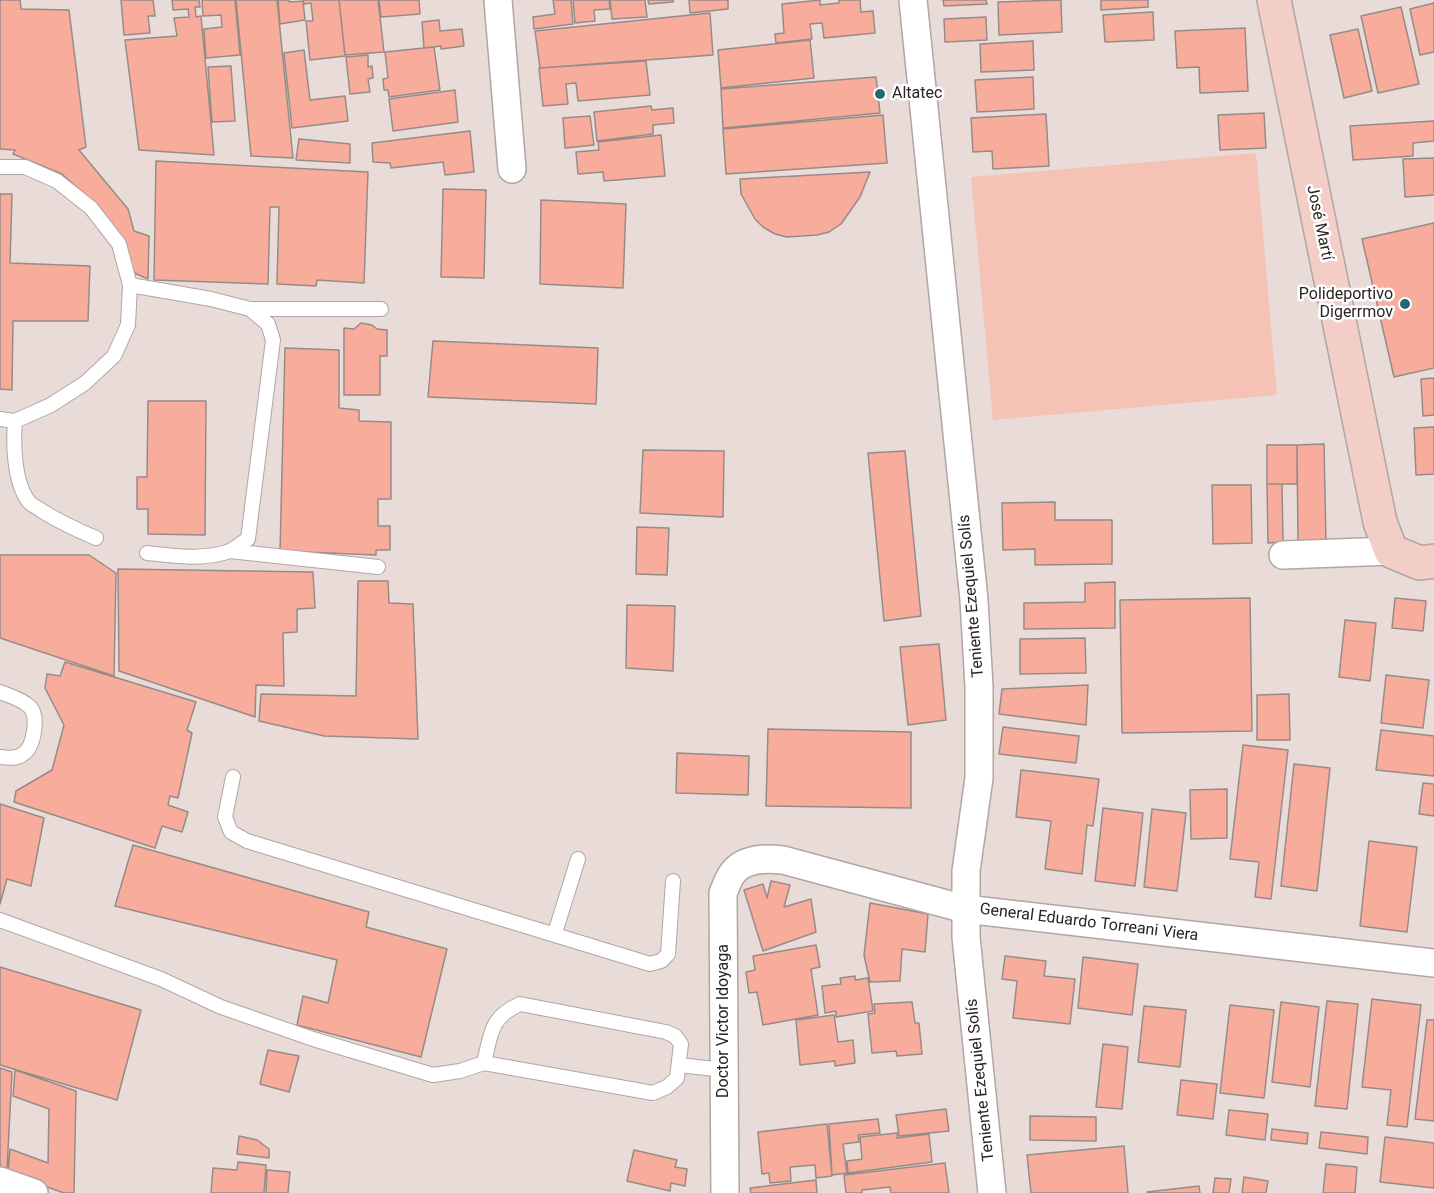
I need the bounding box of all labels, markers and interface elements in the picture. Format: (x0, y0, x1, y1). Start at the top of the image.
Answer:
place label: Altatec (892, 84, 942, 104)
marker: Altatec (873, 87, 887, 101)
street label: José Martí (1302, 184, 1336, 262)
place label: Polideportivo Digerrmov (1299, 285, 1393, 323)
marker: Polideportivo Digerrmov (1398, 297, 1412, 311)
street label: Teniente Ezequiel Solís (955, 514, 989, 678)
street label: General Eduardo Torreani Viera (979, 900, 1199, 946)
street label: Doctor Victor Idoyaga (714, 944, 734, 1098)
street label: Teniente Ezequiel Solís (963, 998, 999, 1162)

